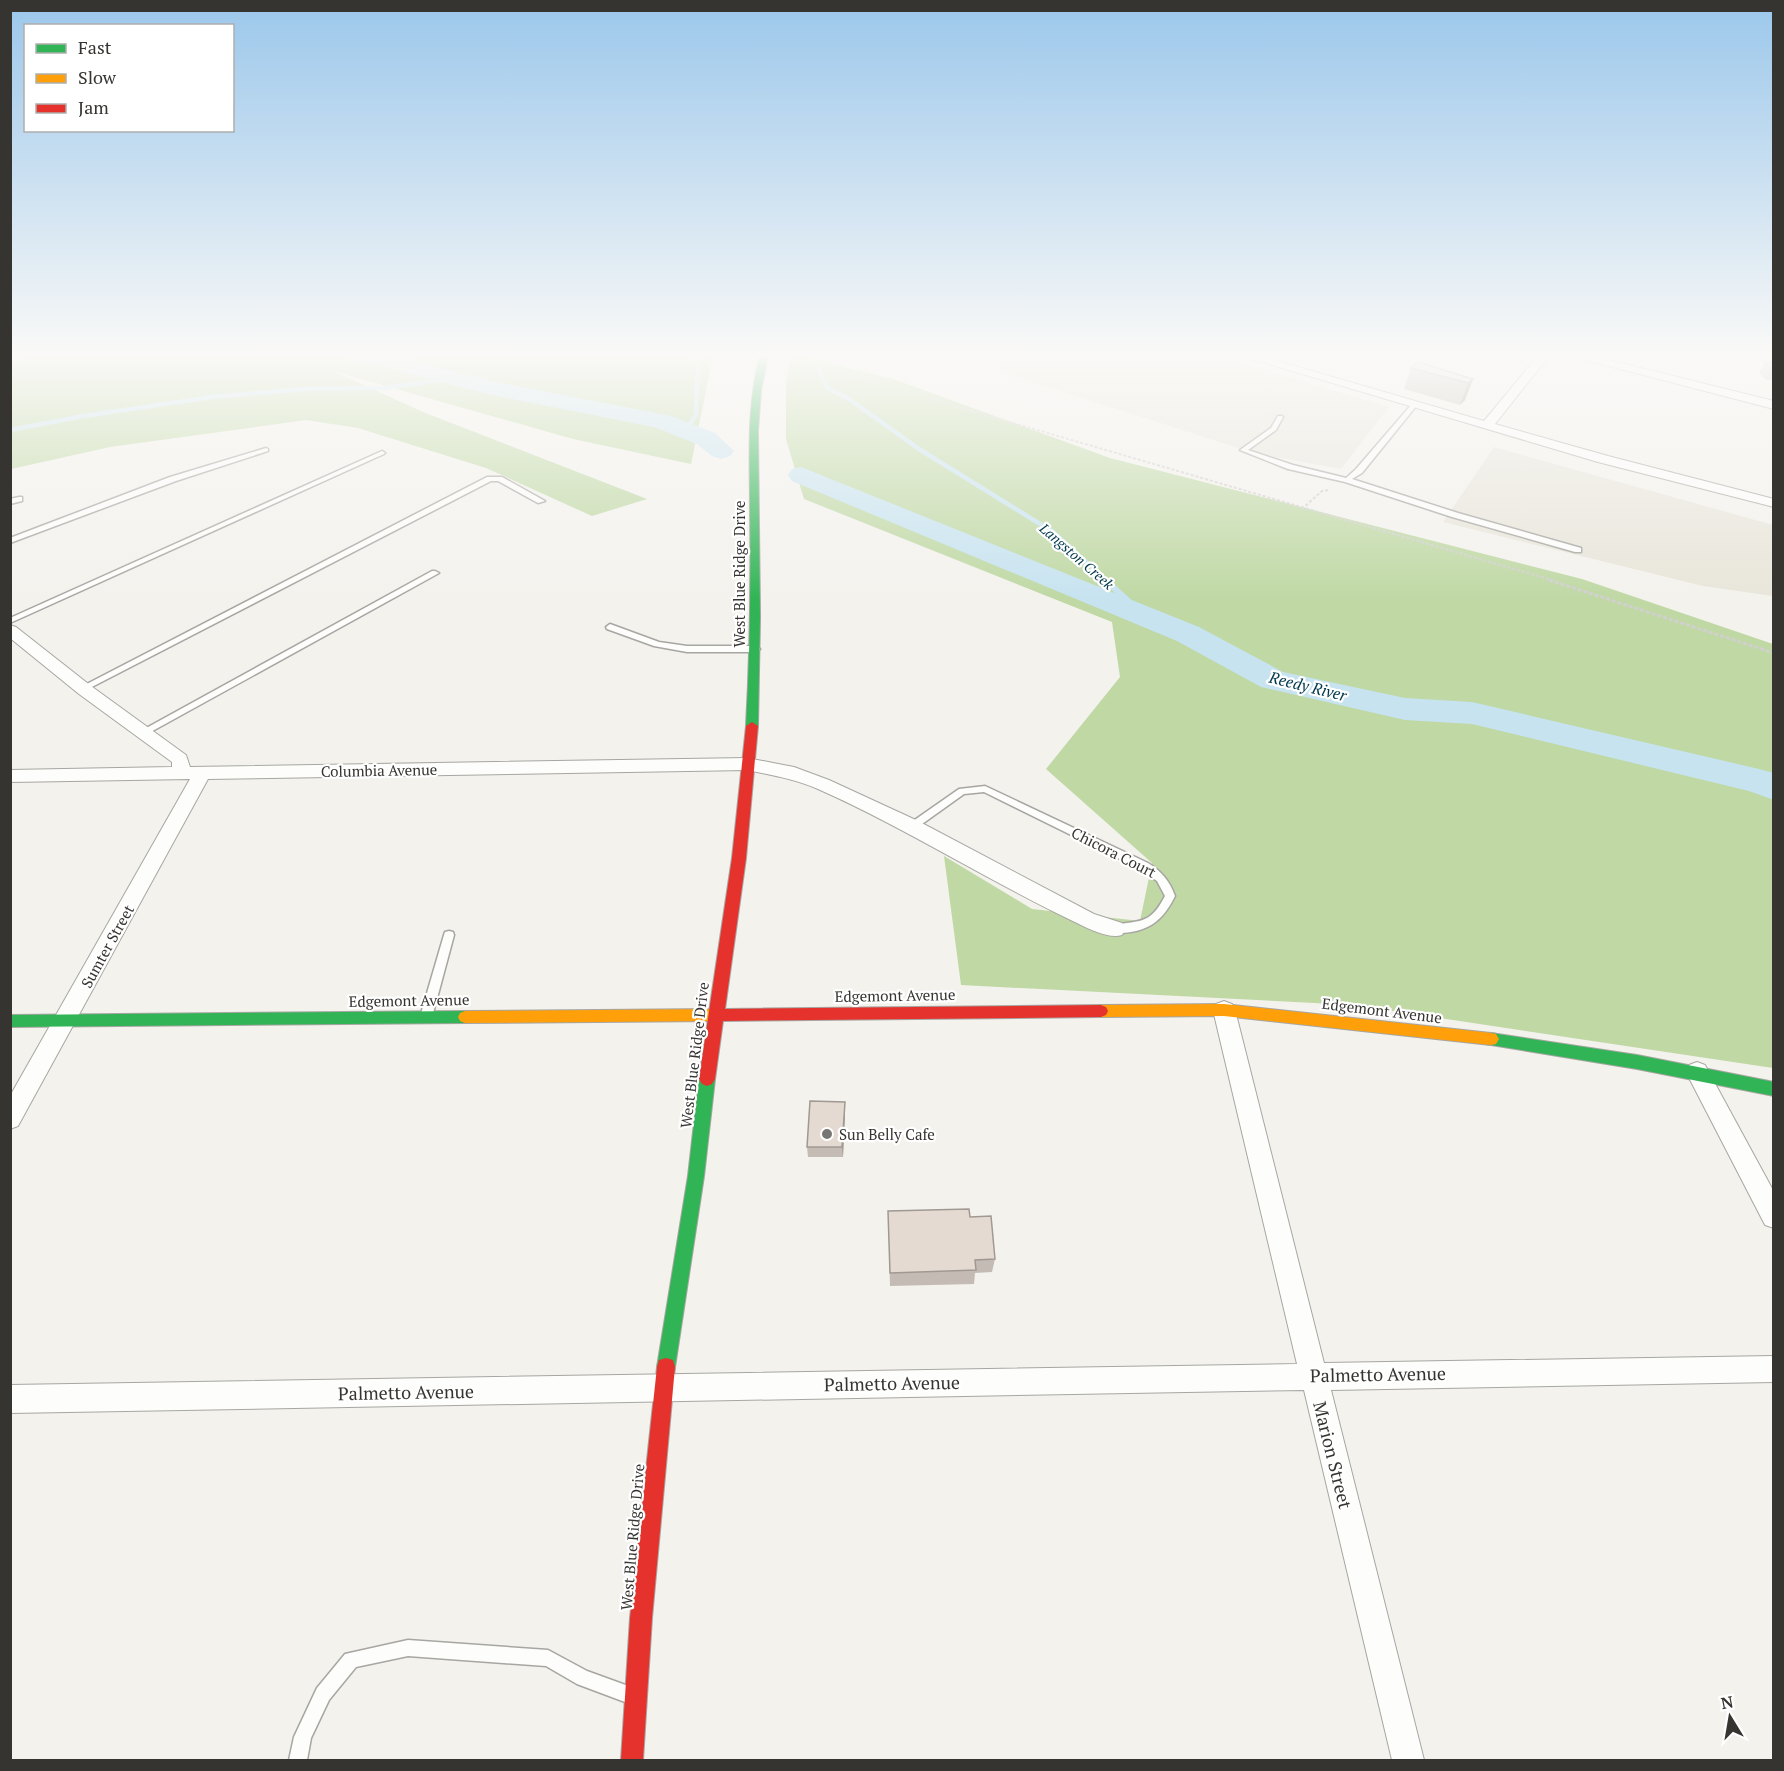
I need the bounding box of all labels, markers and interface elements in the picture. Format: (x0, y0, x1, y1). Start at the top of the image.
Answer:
legend (24, 24, 234, 132)
text: Fast (78, 35, 112, 59)
text: Slow (78, 65, 117, 89)
text: Jam (78, 95, 109, 119)
street label: West Blue Ridge Drive (729, 500, 749, 648)
water label: Langston Creek (1035, 518, 1118, 594)
water label: Reedy River (1266, 666, 1350, 706)
street label: Columbia Avenue (321, 759, 437, 781)
street label: Chicora Court (1068, 822, 1160, 882)
street label: Sumter Street (76, 900, 138, 991)
street label: West Blue Ridge Drive (675, 981, 713, 1129)
street label: Edgemont Avenue (834, 984, 956, 1006)
street label: Edgemont Avenue (348, 989, 470, 1011)
street label: Edgemont Avenue (1321, 993, 1443, 1027)
place label: Sun Belly Cafe (839, 1124, 935, 1144)
marker: Sun Belly Cafe (820, 1127, 834, 1141)
street label: Palmetto Avenue (1310, 1361, 1446, 1387)
street label: Palmetto Avenue (824, 1370, 960, 1396)
street label: Palmetto Avenue (338, 1379, 474, 1405)
street label: Marion Street (1308, 1399, 1358, 1512)
street label: West Blue Ridge Drive (616, 1463, 648, 1611)
north arrow (1700, 1687, 1760, 1747)
text: N (1719, 1690, 1735, 1714)

